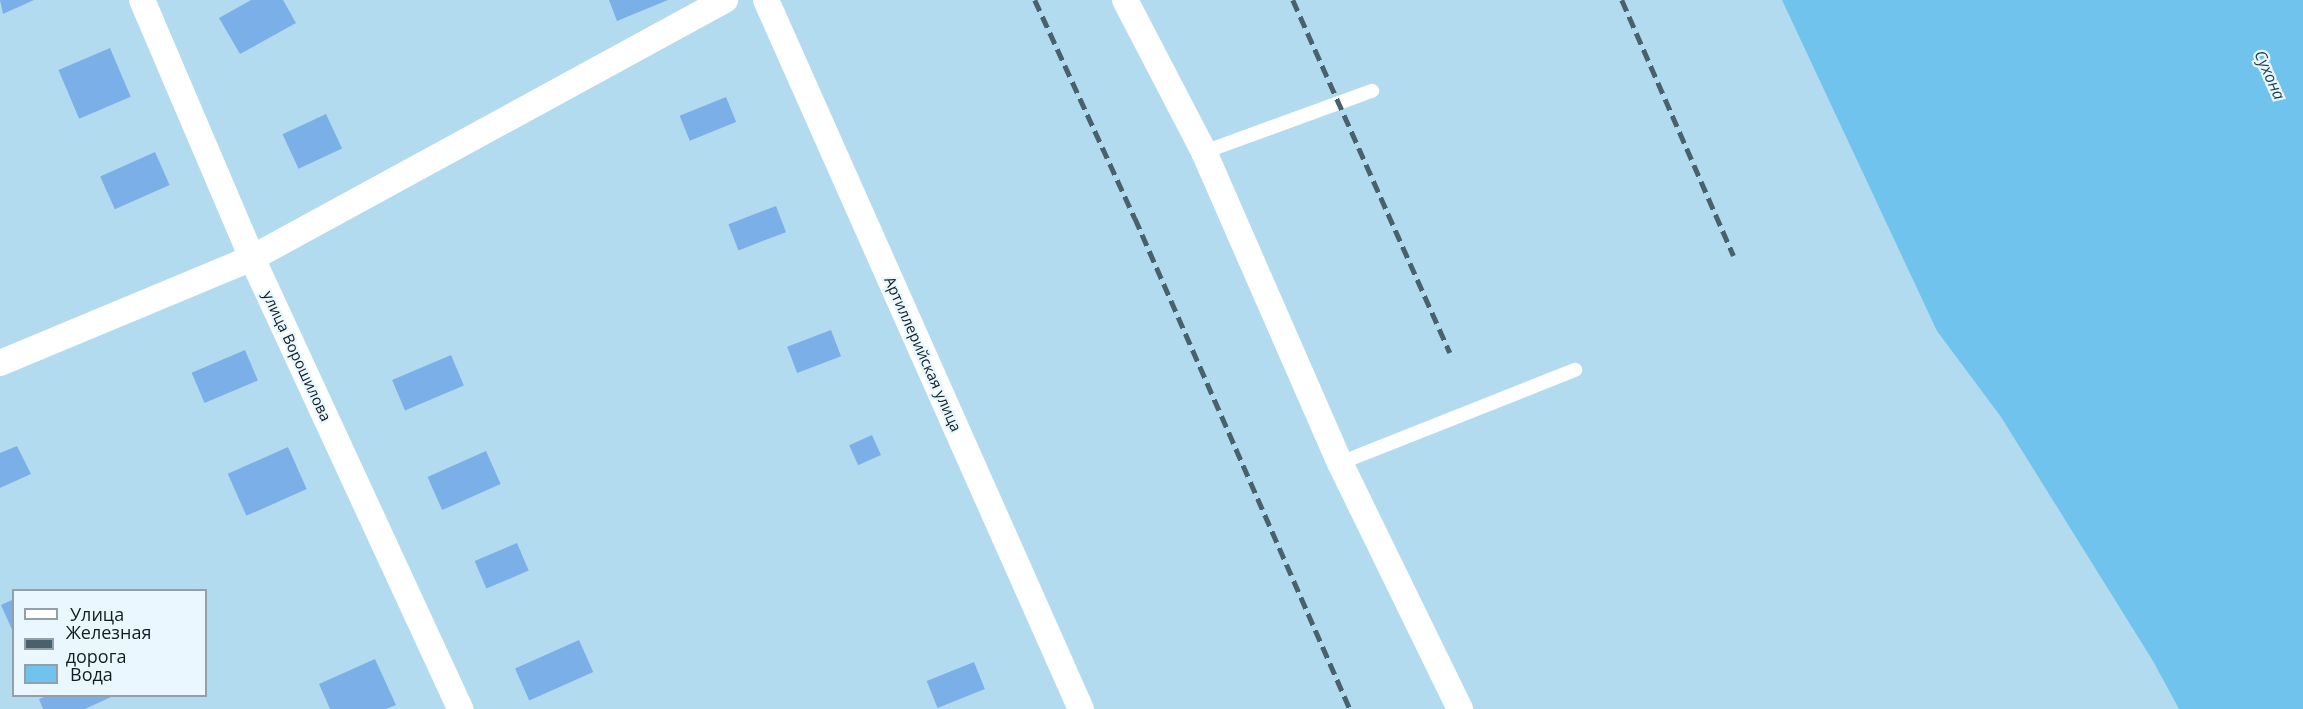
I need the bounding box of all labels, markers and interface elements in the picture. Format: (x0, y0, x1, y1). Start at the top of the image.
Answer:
water label: Сухона (2251, 47, 2289, 103)
street label: Артиллерийская улица (881, 274, 965, 434)
street label: улица Ворошилова (259, 288, 335, 424)
legend (12, 589, 207, 697)
text: Улица (70, 602, 124, 626)
text: Железная дорога (66, 620, 151, 668)
text: Вода (70, 662, 113, 686)

